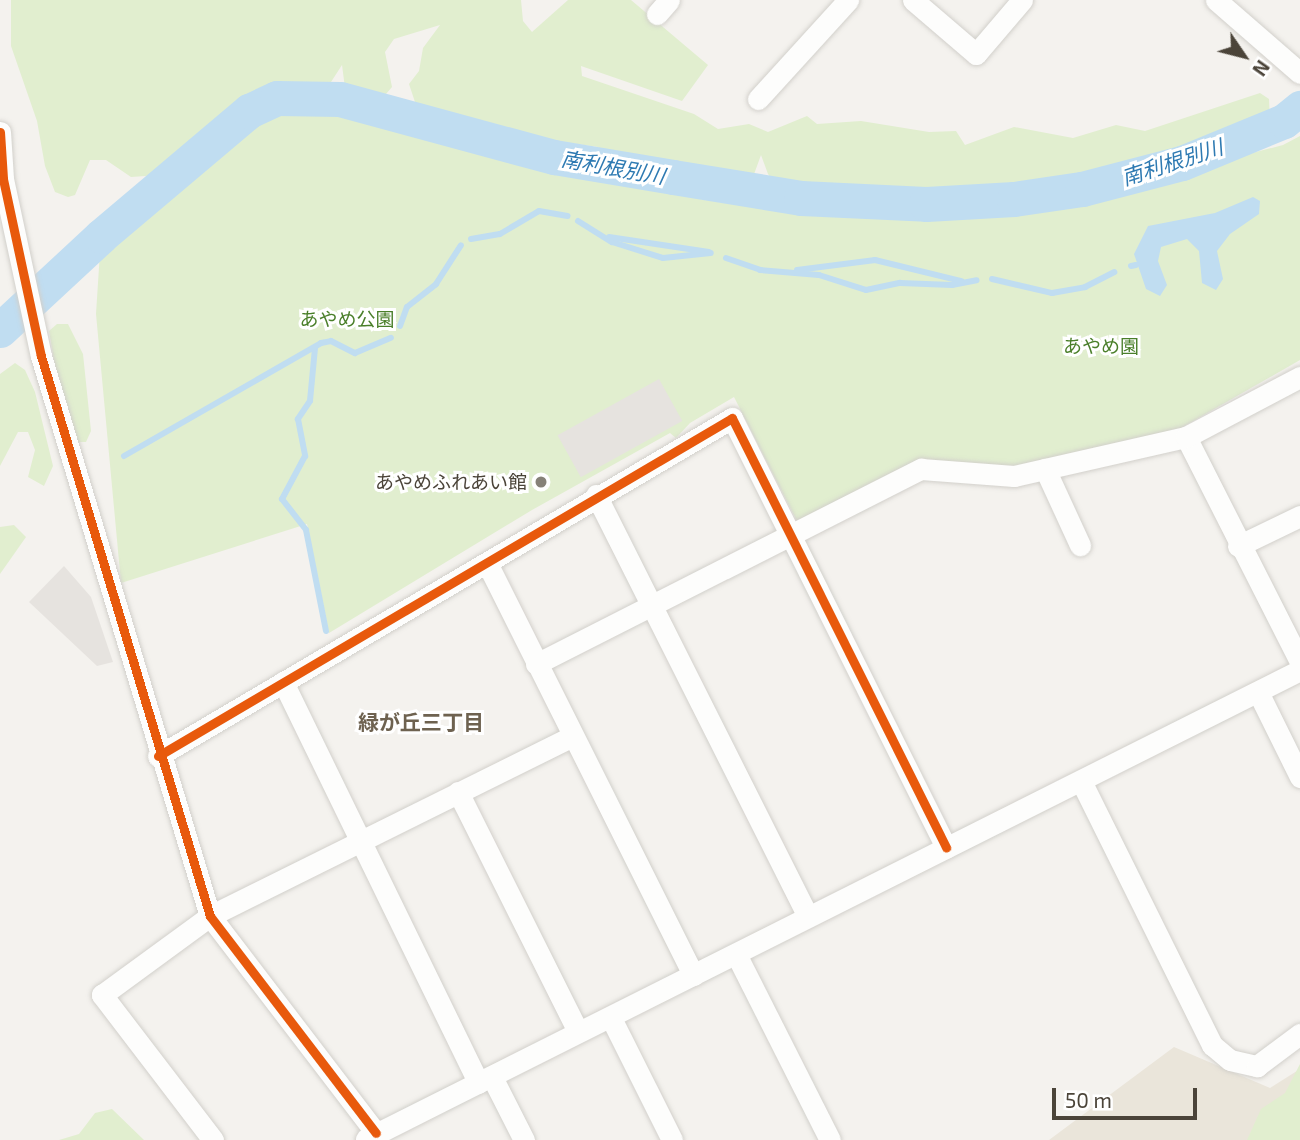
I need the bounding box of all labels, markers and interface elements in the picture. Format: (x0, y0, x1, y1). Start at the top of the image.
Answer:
north arrow (1209, 21, 1279, 91)
text: N (1248, 56, 1275, 81)
water label: 南利根別川 (1118, 134, 1226, 190)
water label: 南利根別川 (559, 145, 667, 189)
park label: あやめ公園 (300, 308, 394, 330)
park label: あやめ園 (1063, 335, 1139, 357)
place label: あやめふれあい館 (375, 471, 527, 493)
marker: あやめふれあい館 (533, 474, 549, 490)
district label: 緑が丘三丁目 (358, 709, 484, 735)
scale bar (1055, 1074, 1200, 1118)
text: 50 m (1065, 1087, 1112, 1112)

